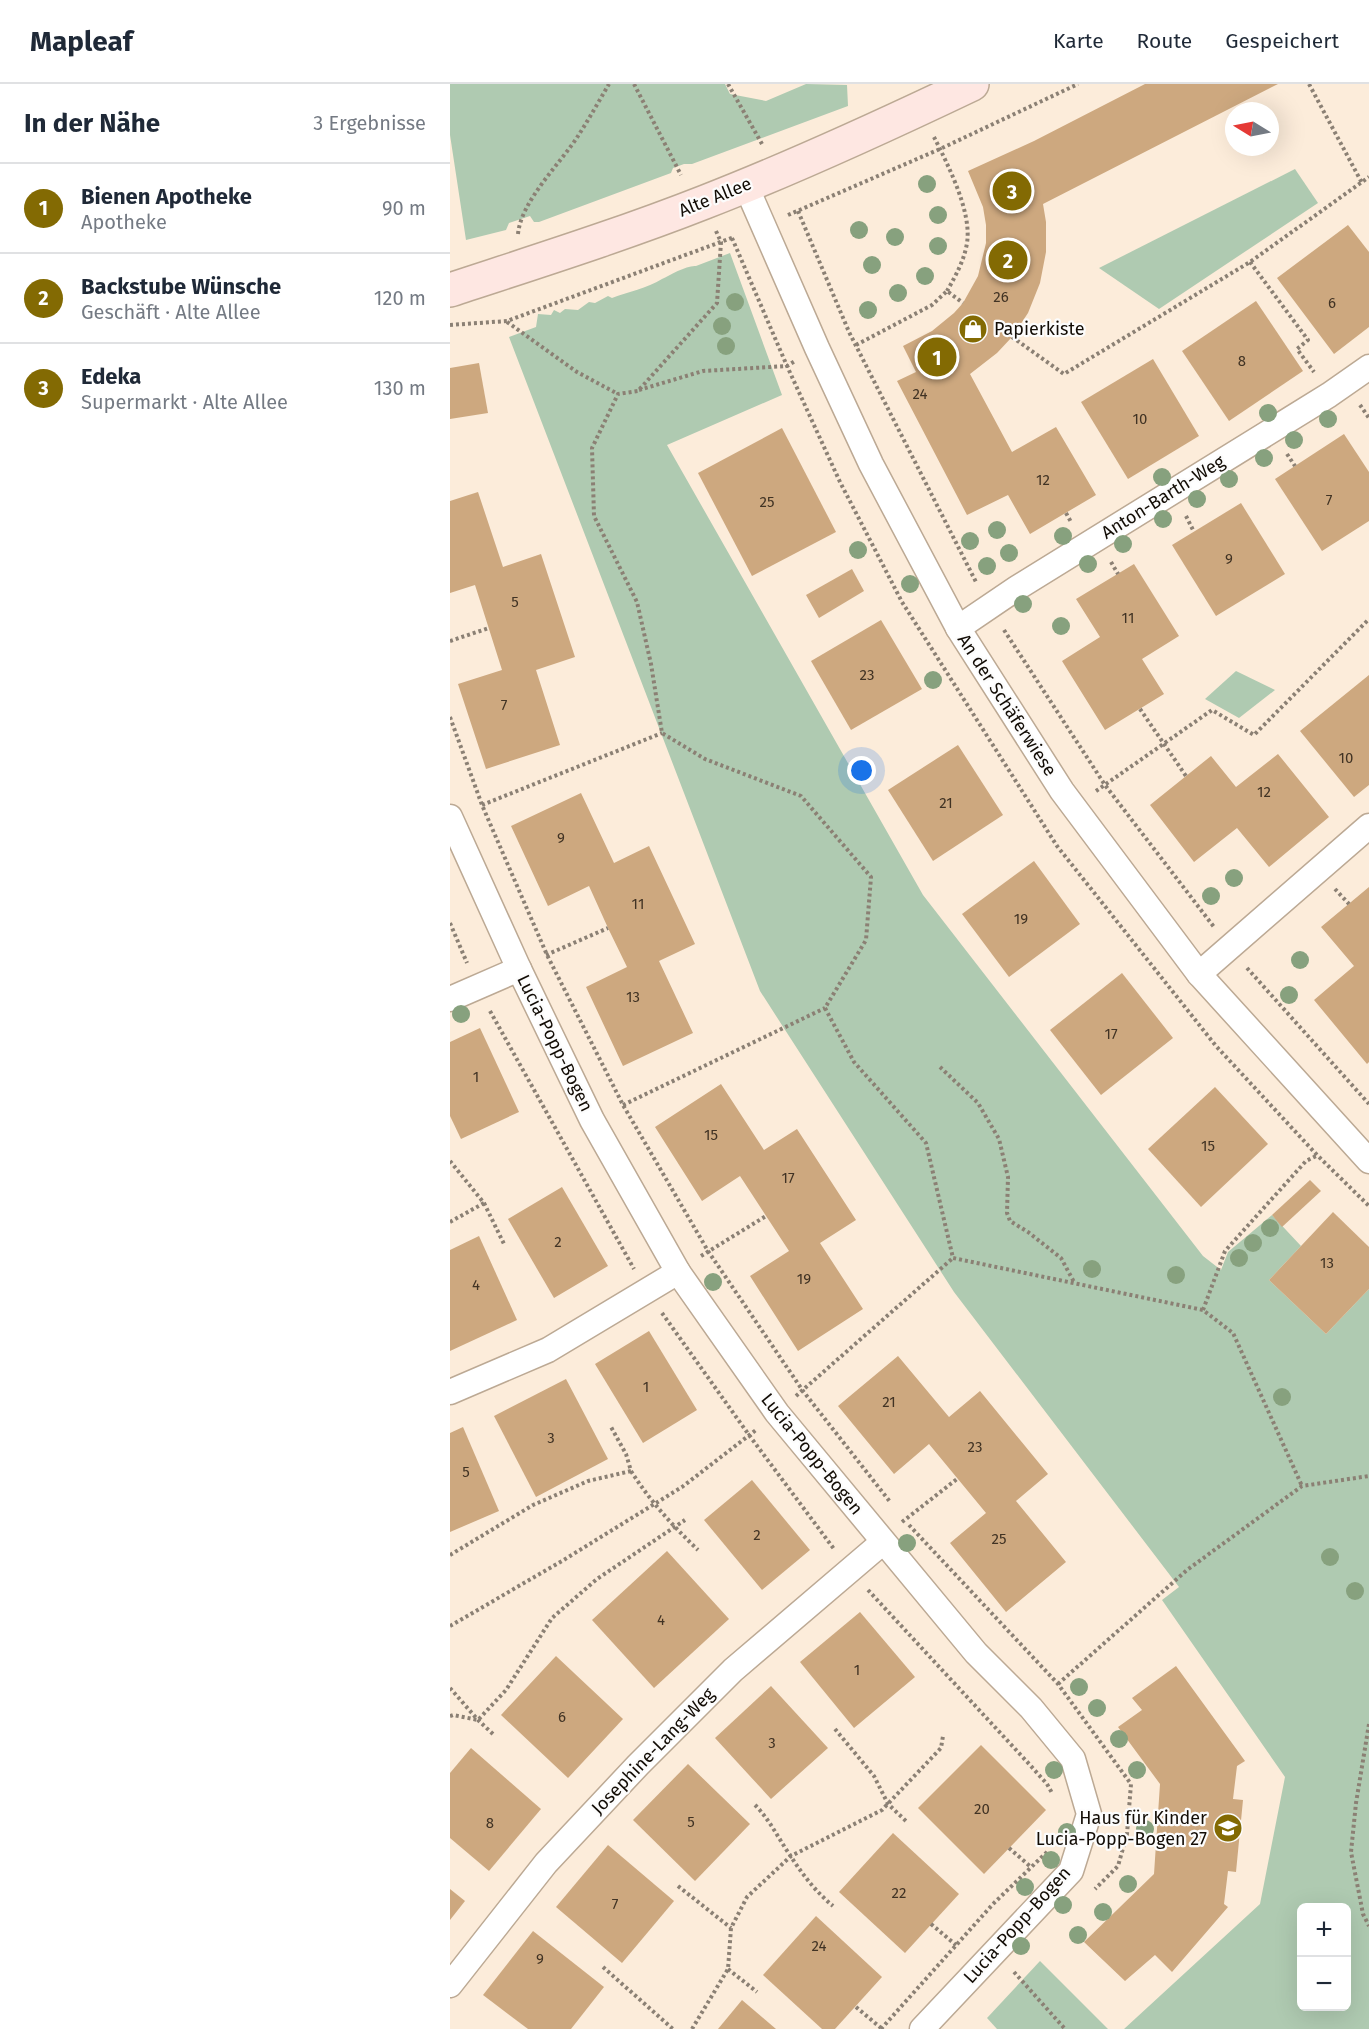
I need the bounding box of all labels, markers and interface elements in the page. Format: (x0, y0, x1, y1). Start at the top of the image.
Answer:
text: Mapleaf (30, 25, 133, 58)
text: Karte (1053, 28, 1104, 54)
text: Route (1137, 28, 1192, 54)
text: Gespeichert (1225, 28, 1339, 54)
north arrow (1225, 102, 1279, 156)
text: In der Nähe (24, 108, 160, 139)
text: 3 Ergebnisse (313, 111, 426, 135)
pin: 3 (992, 168, 1032, 214)
street label: Alte Allee (675, 172, 755, 222)
text: Bienen Apotheke (81, 183, 252, 210)
text: 1 (39, 196, 48, 220)
text: 90 m (382, 196, 426, 220)
text: Apotheke (81, 210, 167, 234)
pin: 2 (988, 238, 1028, 282)
text: Backstube Wünsche (81, 273, 281, 300)
text: 2 (38, 286, 49, 310)
text: 120 m (374, 286, 426, 310)
house number: 26 (993, 288, 1009, 306)
house number: 6 (1328, 294, 1336, 312)
text: Geschäft · Alte Allee (81, 300, 261, 324)
shop icon: Papierkiste (957, 313, 989, 345)
place label: Papierkiste (994, 318, 1085, 340)
pin: 1 (918, 334, 956, 380)
house number: 8 (1238, 352, 1246, 370)
text: Edeka (81, 363, 141, 390)
text: 3 (38, 376, 49, 400)
text: 130 m (374, 376, 426, 400)
house number: 24 (912, 385, 928, 403)
text: Supermarkt · Alte Allee (81, 390, 288, 414)
house number: 10 (1133, 410, 1147, 428)
street label: Anton-Barth-Weg (1097, 450, 1229, 544)
house number: 12 (1036, 471, 1050, 489)
house number: 7 (1326, 491, 1333, 509)
house number: 25 (760, 493, 774, 511)
house number: 9 (1225, 550, 1233, 568)
house number: 5 (511, 593, 519, 611)
house number: 11 (1122, 609, 1134, 627)
street label: An der Schäferwiese (953, 630, 1061, 780)
house number: 23 (860, 666, 874, 684)
house number: 7 (501, 696, 508, 714)
house number: 10 (1339, 749, 1353, 767)
your location (847, 756, 876, 785)
house number: 12 (1257, 783, 1271, 801)
house number: 21 (939, 794, 953, 812)
house number: 9 (557, 829, 565, 847)
house number: 11 (632, 895, 644, 913)
house number: 19 (1014, 910, 1028, 928)
street label: Lucia-Popp-Bogen (512, 971, 598, 1115)
house number: 13 (626, 988, 640, 1006)
house number: 17 (1104, 1025, 1118, 1043)
house number: 1 (473, 1068, 479, 1086)
house number: 15 (704, 1126, 718, 1144)
house number: 15 (1201, 1137, 1215, 1155)
house number: 17 (781, 1169, 795, 1187)
house number: 2 (554, 1233, 562, 1251)
house number: 13 (1320, 1254, 1334, 1272)
house number: 19 (797, 1270, 811, 1288)
house number: 4 (472, 1276, 480, 1294)
house number: 1 (643, 1378, 649, 1396)
street label: Lucia-Popp-Bogen (756, 1389, 868, 1519)
house number: 21 (882, 1393, 896, 1411)
house number: 3 (547, 1429, 555, 1447)
house number: 23 (968, 1438, 982, 1456)
house number: 5 (462, 1463, 470, 1481)
house number: 2 (753, 1526, 761, 1544)
house number: 25 (992, 1530, 1006, 1548)
house number: 4 (657, 1611, 665, 1629)
house number: 1 (854, 1661, 860, 1679)
street label: Josephine-Lang-Weg (587, 1683, 720, 1819)
house number: 6 (558, 1708, 566, 1726)
house number: 3 (768, 1734, 776, 1752)
house number: 20 (974, 1800, 990, 1818)
place label: Haus für Kinder Lucia-Popp-Bogen 27 (1036, 1807, 1207, 1850)
school or university icon: Haus für Kinder Lucia-Popp-Bogen 27 (1212, 1812, 1244, 1844)
house number: 5 (687, 1813, 695, 1831)
house number: 8 (486, 1814, 494, 1832)
street label: Lucia-Popp-Bogen (959, 1862, 1075, 1988)
house number: 22 (892, 1884, 906, 1902)
house number: 7 (612, 1895, 619, 1913)
map controls (1297, 1903, 1351, 2011)
button: + (1297, 1903, 1351, 1957)
house number: 24 (811, 1937, 827, 1955)
house number: 9 (536, 1950, 544, 1968)
button: − (1297, 1957, 1351, 2011)

